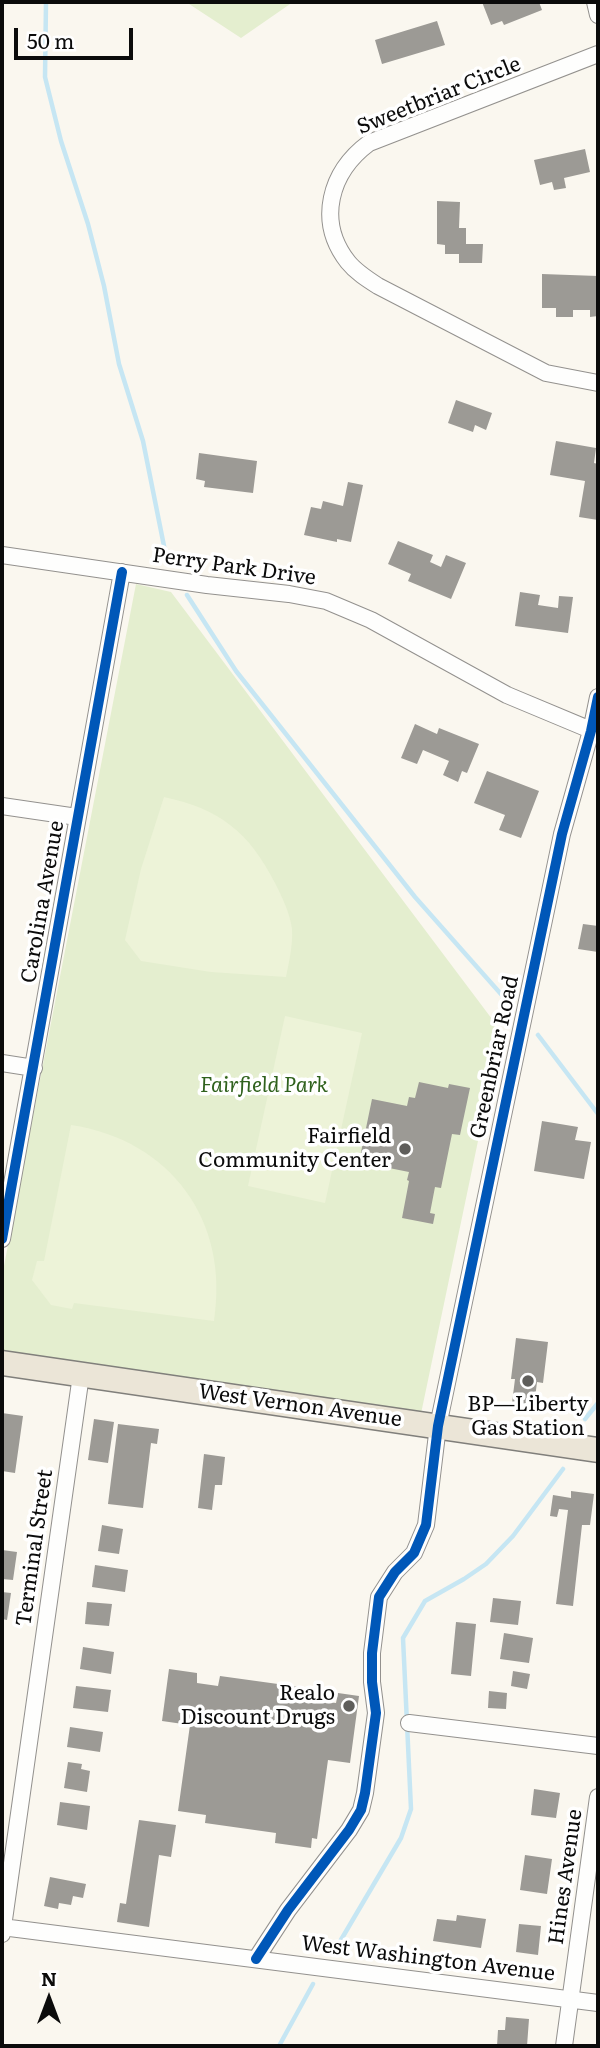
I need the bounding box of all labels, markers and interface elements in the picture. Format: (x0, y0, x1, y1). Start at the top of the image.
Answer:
scale bar (18, 14, 136, 58)
text: 50 m (27, 24, 74, 55)
street label: Sweetbriar Circle (354, 52, 524, 140)
street label: Perry Park Drive (151, 543, 317, 591)
street label: Carolina Avenue (16, 819, 70, 985)
street label: Greenbriar Road (465, 973, 525, 1141)
park label: Fairfield Park (200, 1073, 328, 1099)
place label: Fairfield Community Center (198, 1124, 391, 1174)
marker: Fairfield Community Center (397, 1141, 413, 1157)
marker: BP—Liberty Gas Station (520, 1373, 536, 1389)
street label: West Vernon Avenue (197, 1379, 403, 1433)
place label: BP—Liberty Gas Station (467, 1392, 589, 1442)
street label: Terminal Street (11, 1468, 59, 1628)
place label: Realo Discount Drugs (180, 1681, 335, 1731)
marker: Realo Discount Drugs (341, 1698, 357, 1714)
street label: Hines Avenue (544, 1808, 588, 1946)
street label: West Washington Avenue (300, 1931, 556, 1987)
north arrow (14, 1964, 84, 2034)
text: N (41, 1964, 57, 1992)

